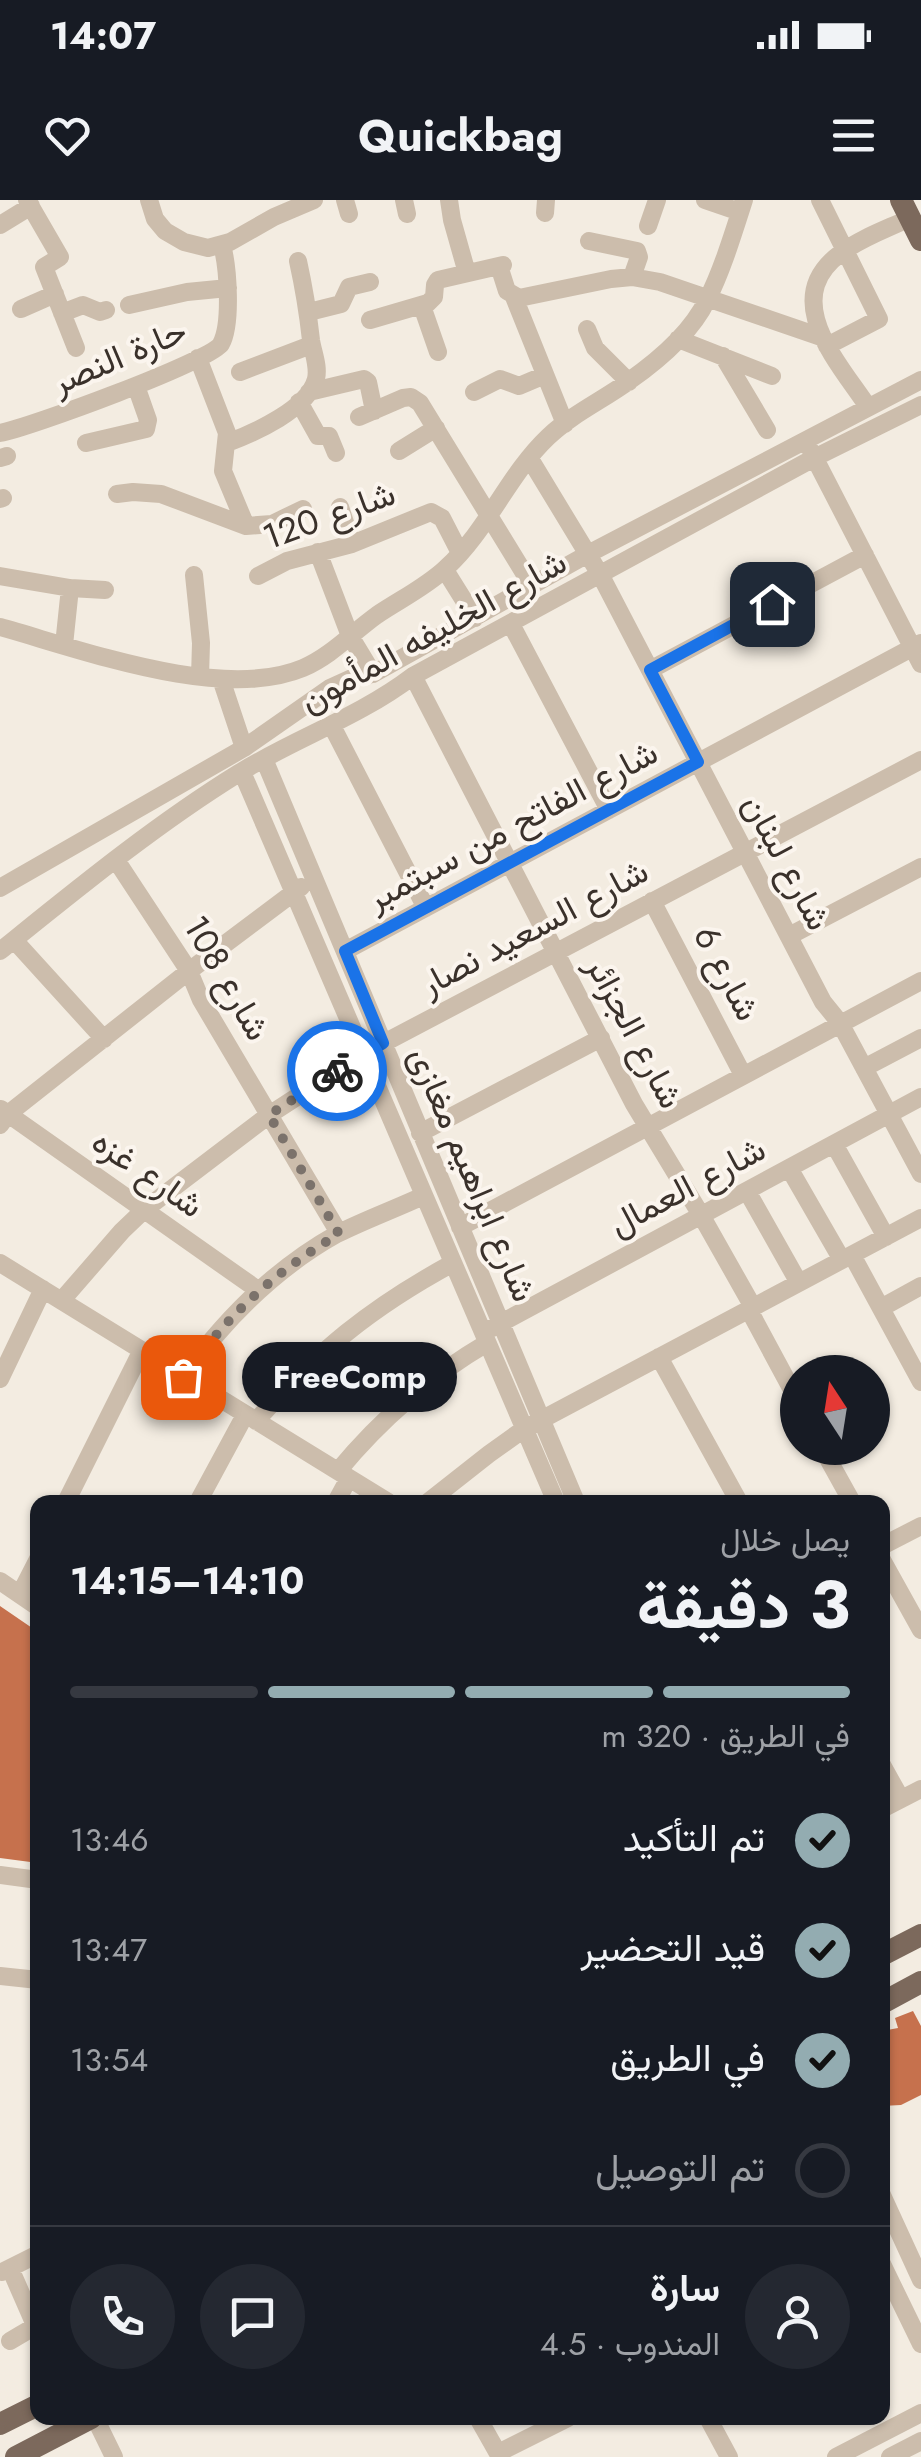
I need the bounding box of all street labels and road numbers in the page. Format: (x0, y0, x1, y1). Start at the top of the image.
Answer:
street label: حارة النصر (43, 305, 194, 407)
street label: شارع 120 (256, 468, 402, 562)
street label: شارع الخليفه المأمون (290, 537, 576, 725)
street label: شارع الفاتح من سبتمبر (357, 727, 667, 923)
street label: شارع لبنان (730, 785, 844, 939)
street label: شارع السعيد نصار (410, 846, 657, 1009)
street label: شارع 108 (171, 906, 283, 1050)
street label: شارع 6 (681, 917, 773, 1029)
street label: شارع الجزائر (573, 946, 696, 1117)
street label: شارع ابراهيم مغازى (397, 1039, 549, 1309)
street label: شارع غزه (82, 1116, 214, 1230)
street label: شارع العمال (600, 1124, 774, 1248)

